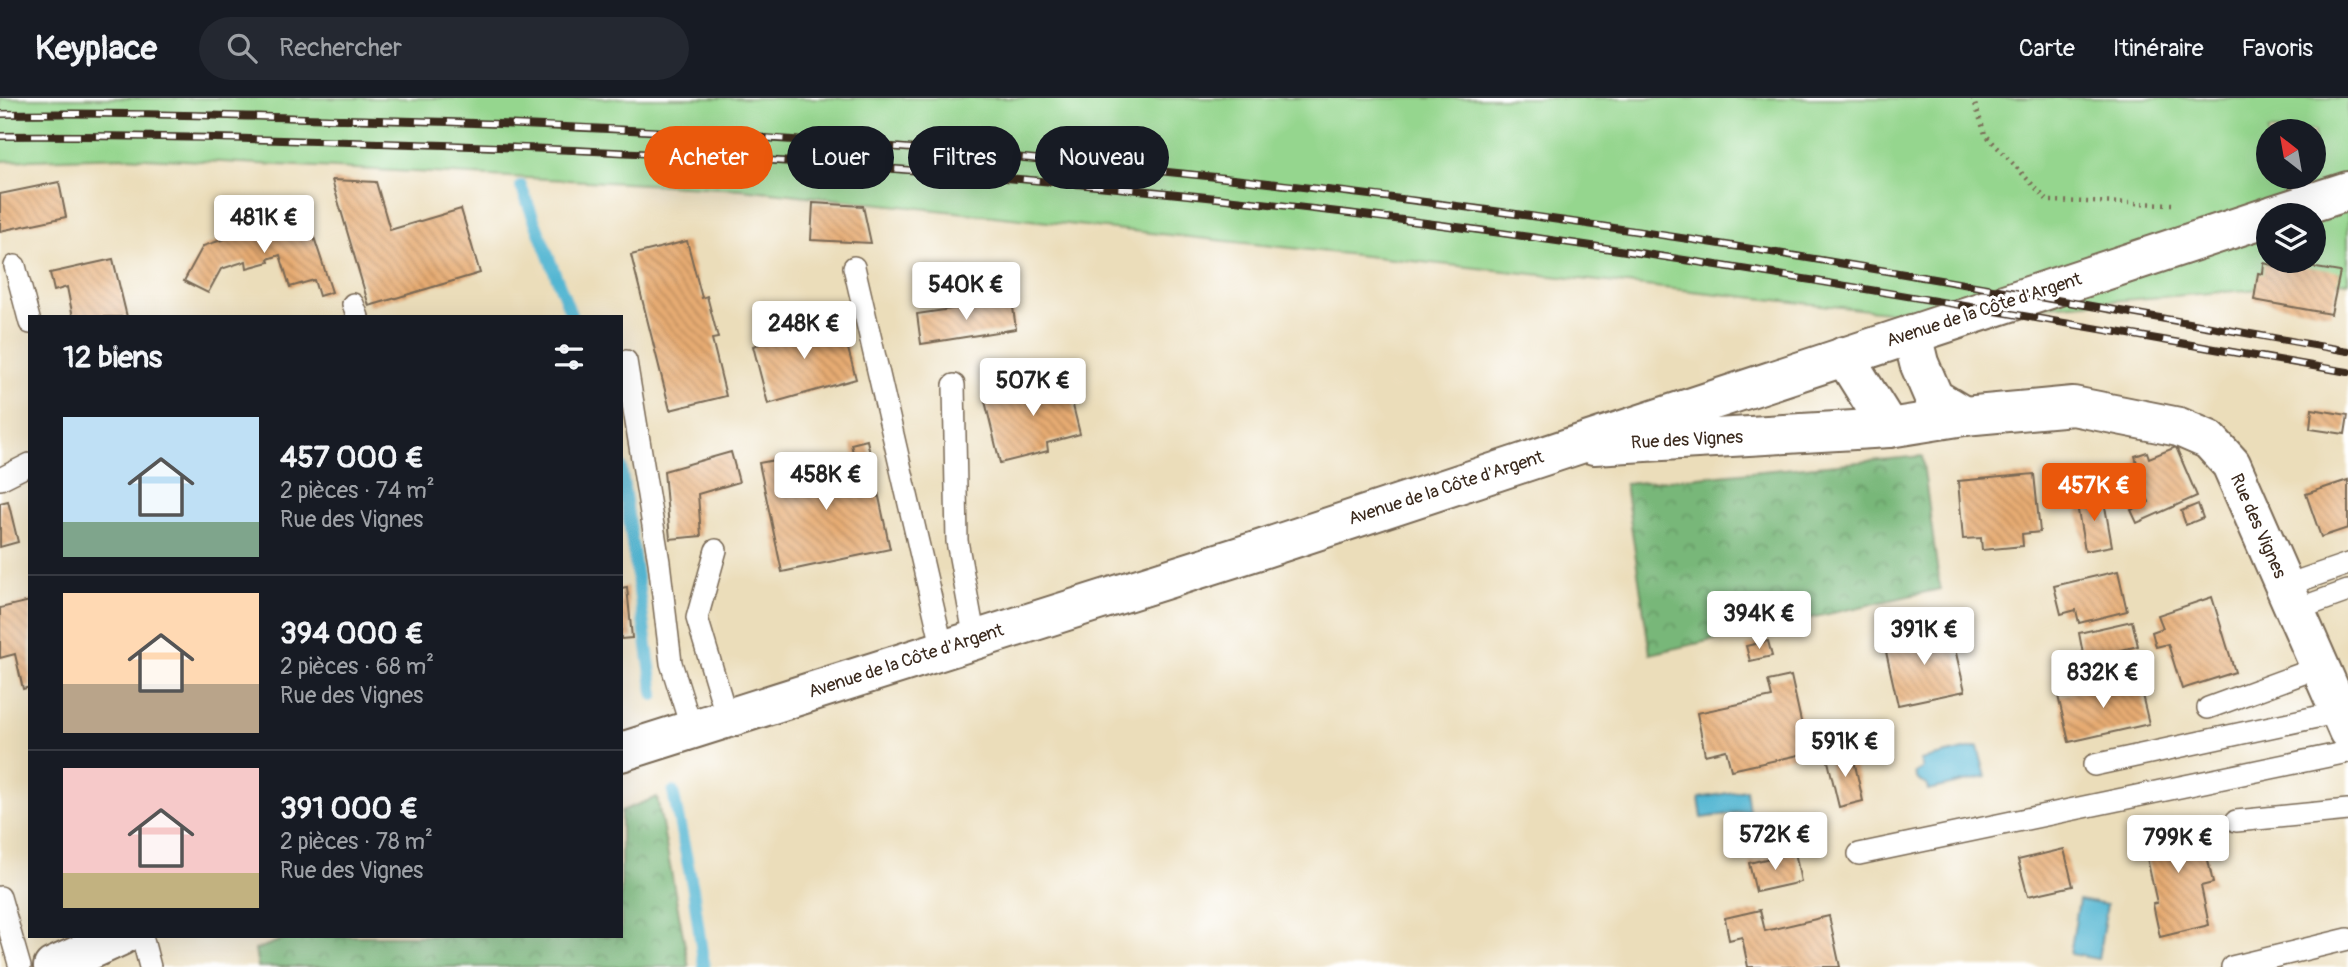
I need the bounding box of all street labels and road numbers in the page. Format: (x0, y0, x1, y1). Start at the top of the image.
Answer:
street label: Avenue de la Côte d'Argent (1883, 267, 2085, 352)
street label: Rue des Vignes (1630, 426, 1744, 454)
street label: Avenue de la Côte d'Argent (1345, 445, 1547, 530)
street label: Rue des Vignes (2225, 470, 2291, 582)
street label: Avenue de la Côte d'Argent (805, 618, 1007, 703)

